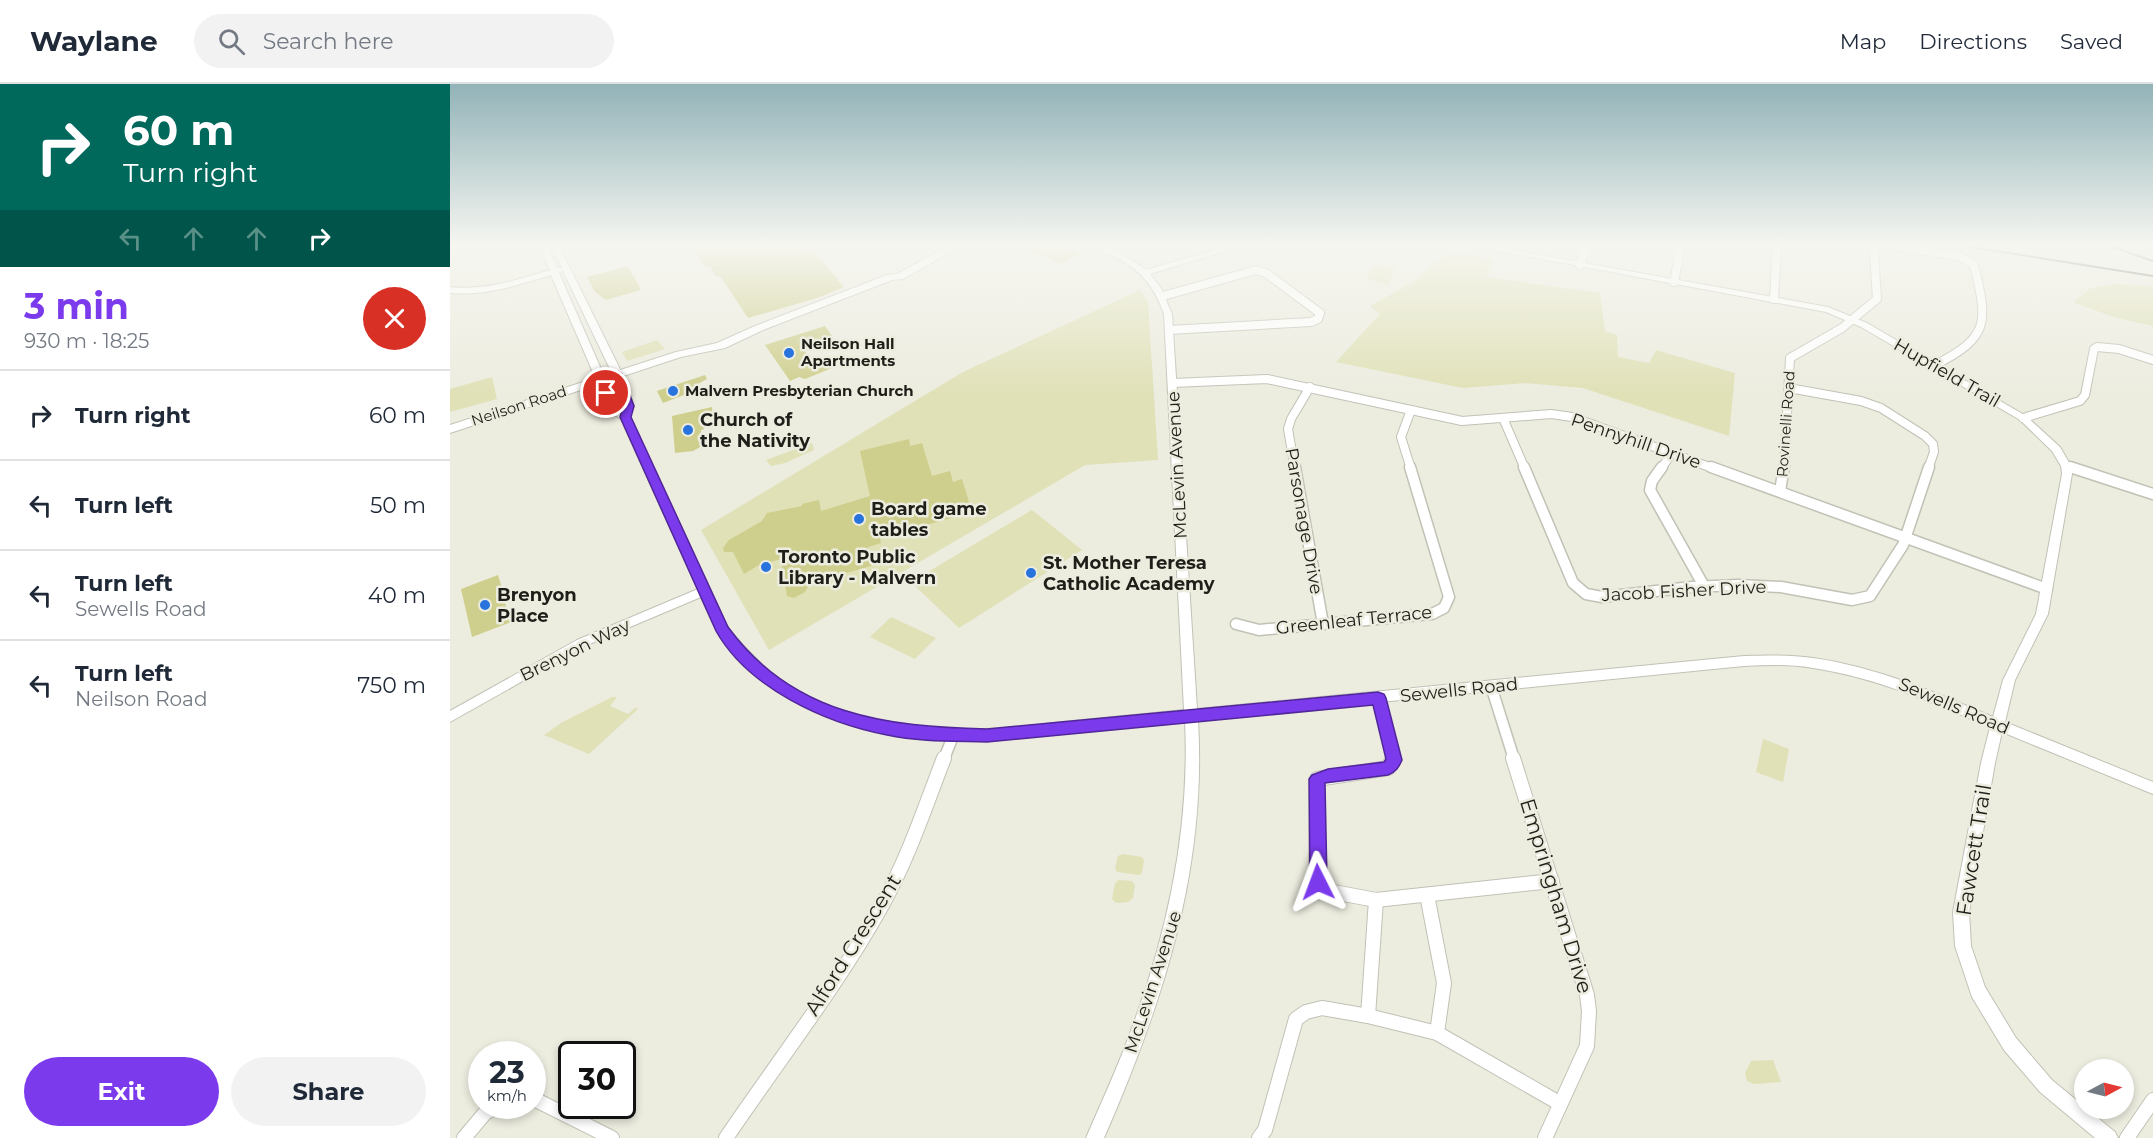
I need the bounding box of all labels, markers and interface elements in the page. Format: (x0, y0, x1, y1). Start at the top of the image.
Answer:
search box (194, 14, 614, 68)
text: Waylane (30, 24, 158, 58)
icon: search (215, 25, 248, 58)
text: Search here (263, 28, 393, 55)
text: Map (1840, 29, 1886, 54)
text: Directions (1919, 29, 2027, 54)
text: Saved (2060, 29, 2123, 54)
text: 60 m (123, 104, 234, 156)
icon: right (24, 108, 102, 186)
text: Turn right (123, 156, 258, 189)
icon: left (114, 222, 147, 255)
icon: ahead (177, 222, 210, 255)
icon: ahead (240, 222, 273, 255)
icon: right (303, 222, 336, 255)
text: 3 min (24, 284, 129, 328)
button: close (363, 287, 426, 350)
text: 930 m · 18:25 (24, 329, 149, 353)
place label: Neilson Hall Apartments (800, 334, 895, 370)
street label: Hupfield Trail (1890, 334, 2004, 412)
marker: Neilson Hall Apartments (782, 346, 796, 360)
pin (580, 367, 631, 418)
street label: Rovinelli Road (1772, 370, 1799, 478)
icon: arrive (589, 376, 622, 409)
street label: Neilson Road (469, 381, 569, 430)
place label: Malvern Presbyterian Church (685, 381, 914, 400)
marker: Malvern Presbyterian Church (666, 384, 680, 398)
street label: McLevin Avenue (1162, 390, 1192, 539)
icon: right (24, 399, 57, 432)
text: Turn right (75, 402, 190, 429)
text: 60 m (369, 402, 426, 429)
street label: Pennyhill Drive (1568, 408, 1704, 474)
place label: Church of the Nativity (700, 409, 810, 452)
marker: Church of the Nativity (681, 423, 695, 437)
street label: Parsonage Drive (1280, 446, 1328, 596)
icon: left (24, 489, 57, 522)
text: Turn left (75, 492, 173, 519)
text: 50 m (370, 492, 426, 519)
place label: Board game tables (871, 498, 987, 541)
marker: Board game tables (852, 512, 866, 526)
place label: Toronto Public Library - Malvern (778, 546, 936, 589)
place label: St. Mother Teresa Catholic Academy (1043, 552, 1215, 595)
marker: Toronto Public Library - Malvern (759, 560, 773, 574)
marker: St. Mother Teresa Catholic Academy (1024, 566, 1038, 580)
text: Turn left (75, 570, 173, 597)
street label: Jacob Fisher Drive (1600, 576, 1767, 606)
icon: left (24, 579, 57, 612)
text: 40 m (368, 582, 426, 609)
place label: Brenyon Place (497, 584, 577, 627)
text: Sewells Road (75, 597, 207, 621)
marker: Brenyon Place (478, 598, 492, 612)
street label: Greenleaf Terrace (1275, 601, 1433, 639)
street label: Brenyon Way (516, 614, 634, 686)
text: Turn left (75, 660, 173, 687)
icon: left (24, 669, 57, 702)
text: 750 m (357, 672, 426, 699)
street label: Sewells Road (1399, 673, 1519, 707)
street label: Sewells Road (1895, 673, 2013, 739)
text: Neilson Road (75, 687, 207, 711)
street label: Fawcett Trail (1951, 782, 1996, 917)
street label: Empringham Drive (1515, 795, 1598, 996)
position arrow (1286, 850, 1350, 914)
street label: Alford Crescent (799, 870, 906, 1020)
street label: McLevin Avenue (1120, 908, 1186, 1056)
speed limit sign: 30 (558, 1041, 636, 1119)
text: 23 (489, 1054, 525, 1091)
button: Exit (24, 1057, 219, 1126)
button: Share (231, 1057, 426, 1126)
north arrow (2074, 1059, 2134, 1119)
map controls (2074, 1059, 2134, 1119)
text: km/h (487, 1086, 527, 1105)

